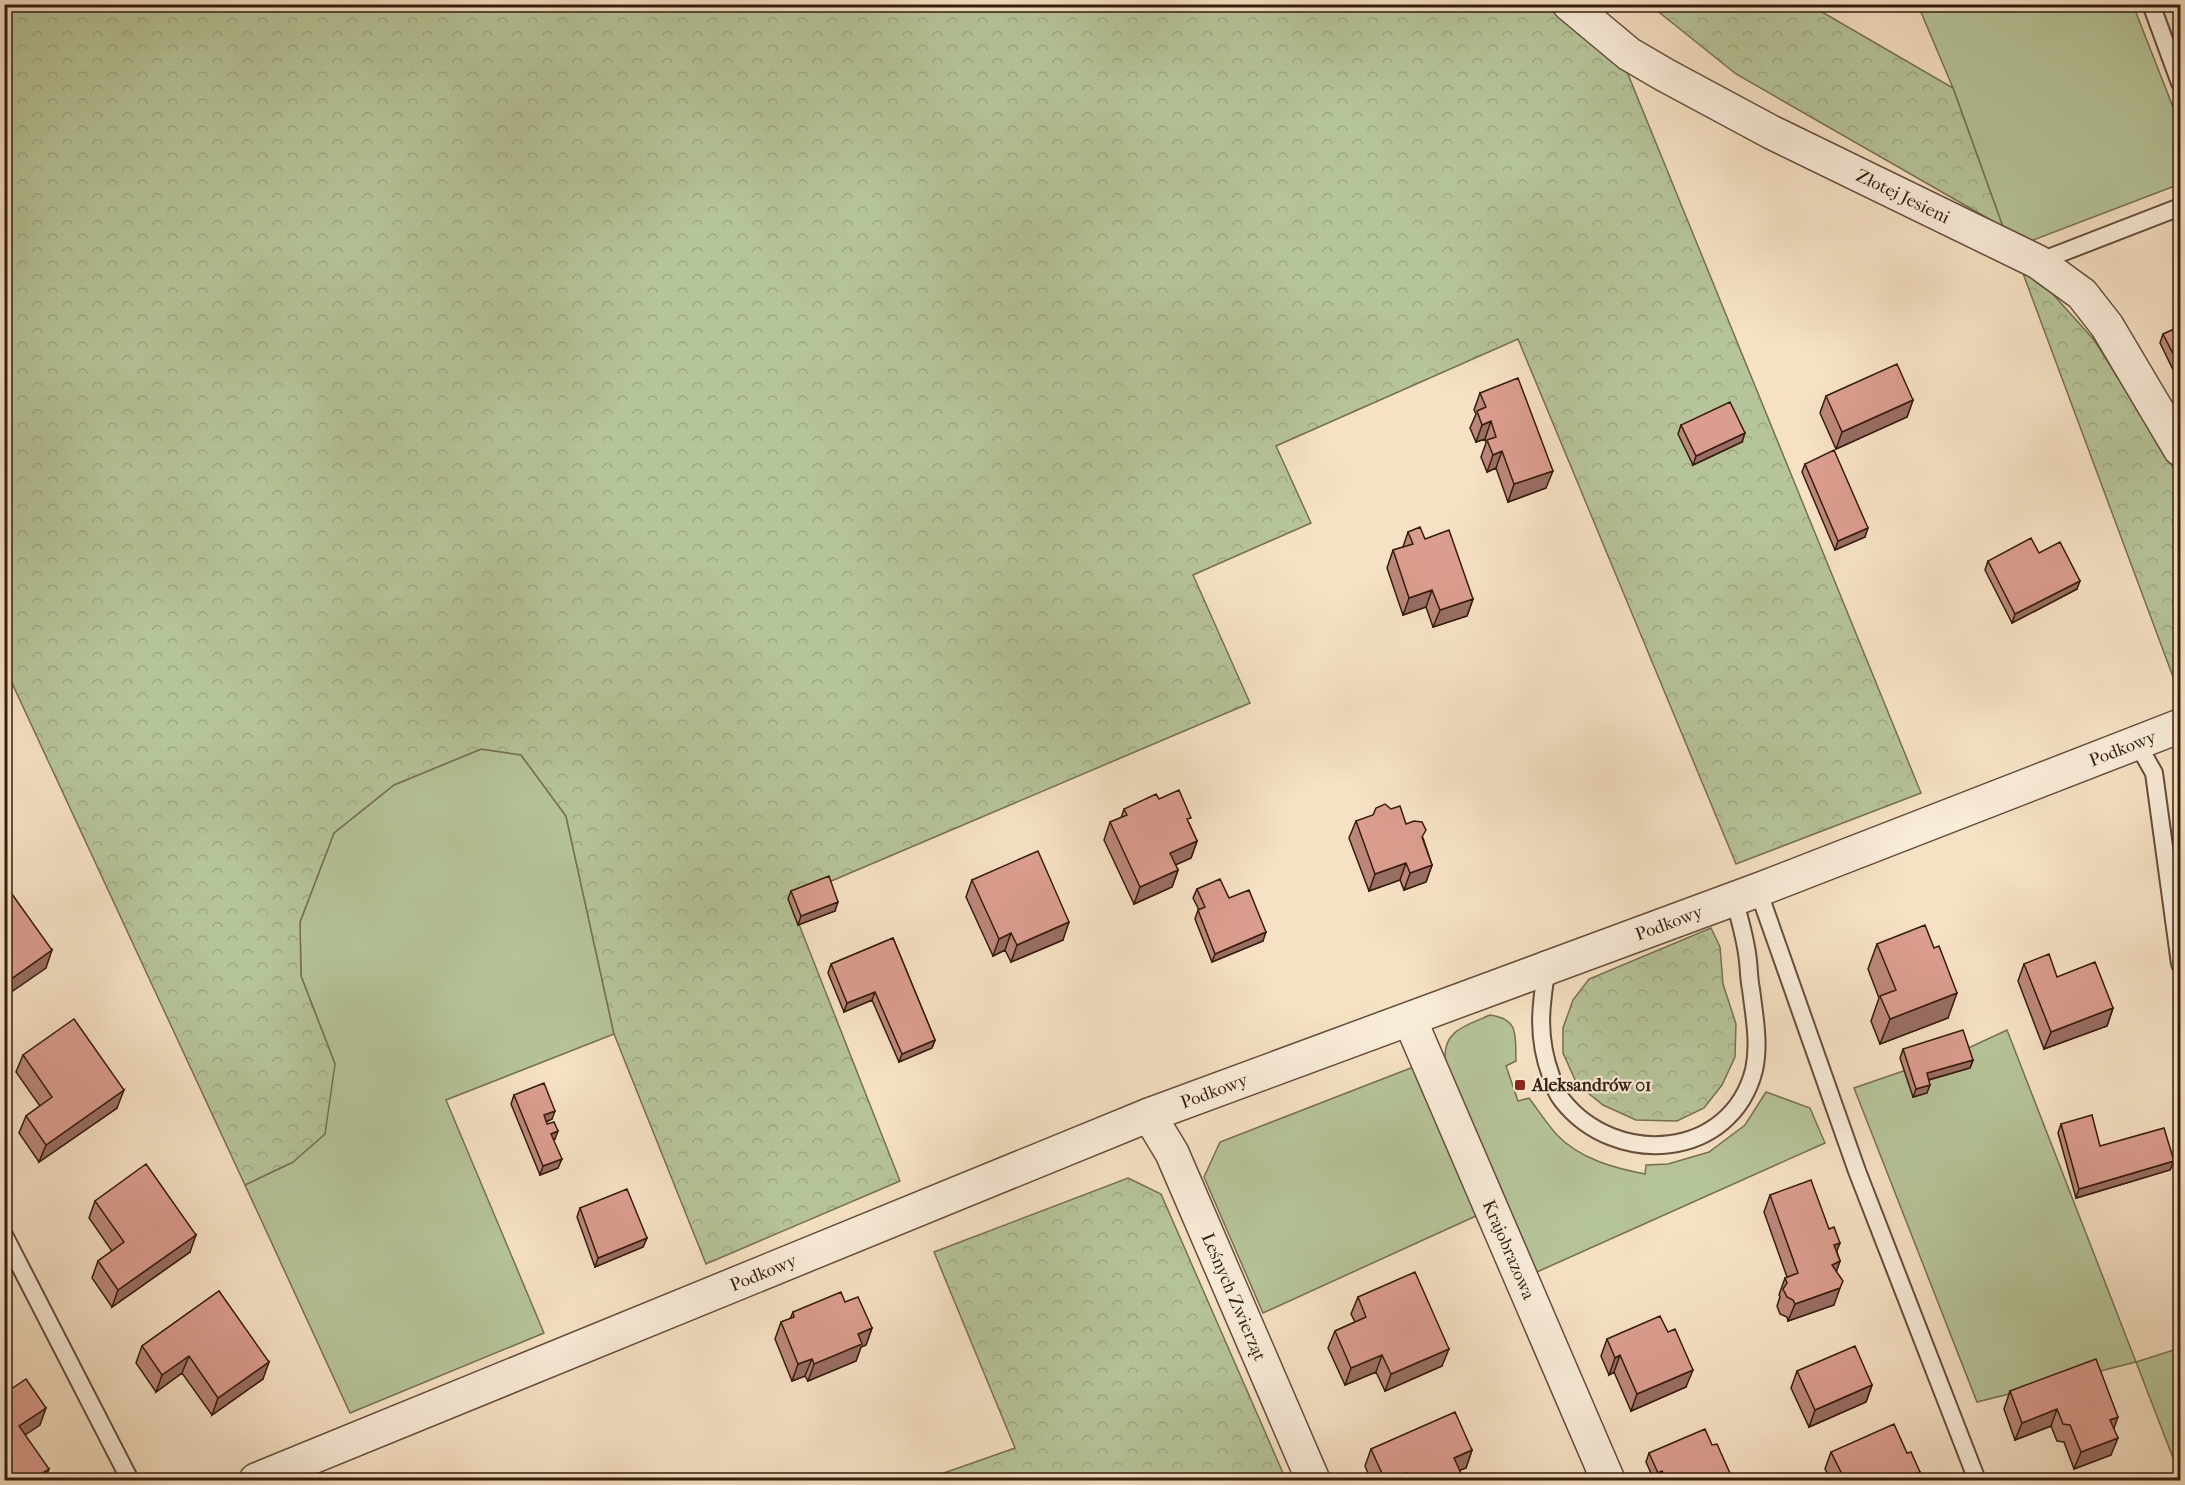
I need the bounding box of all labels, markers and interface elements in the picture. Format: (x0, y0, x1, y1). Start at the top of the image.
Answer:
street label: Złotej Jesieni (1853, 165, 1954, 228)
street label: Podkowy (2086, 725, 2160, 771)
street label: Podkowy (1632, 900, 1707, 945)
street label: Podkowy (1177, 1068, 1252, 1113)
place label: Aleksandrów 01 (1531, 1075, 1652, 1096)
marker: Aleksandrów 01 (1513, 1078, 1527, 1092)
street label: Krajobrazowa (1478, 1197, 1540, 1303)
street label: Leśnych Zwierząt (1197, 1230, 1271, 1364)
street label: Podkowy (727, 1249, 801, 1296)

